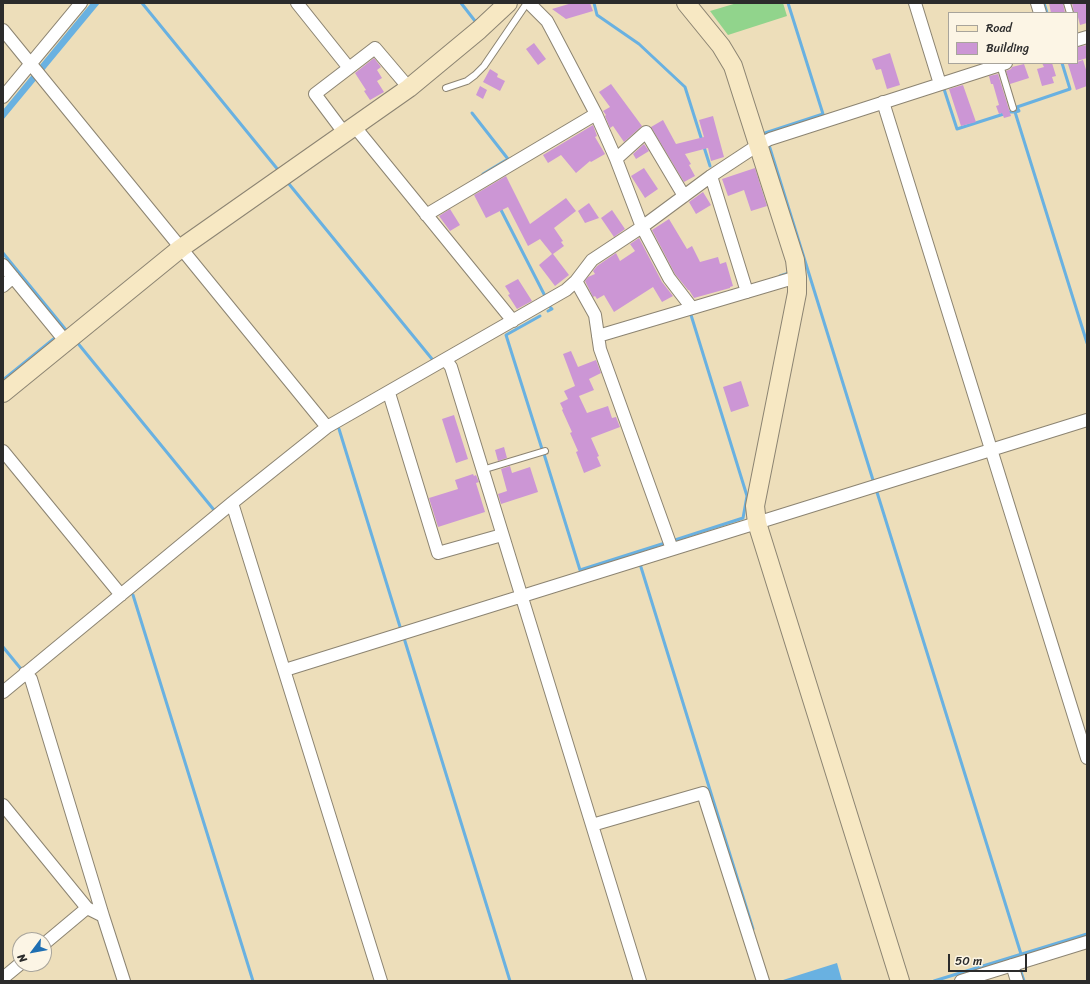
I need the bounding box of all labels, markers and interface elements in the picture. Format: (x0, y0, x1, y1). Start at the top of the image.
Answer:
legend (948, 12, 1078, 64)
text: Road (986, 17, 1012, 39)
text: Building (986, 37, 1029, 59)
north arrow (12, 932, 52, 972)
scale bar (950, 946, 1029, 972)
text: N (12, 950, 32, 966)
text: 50 m (955, 950, 982, 972)

